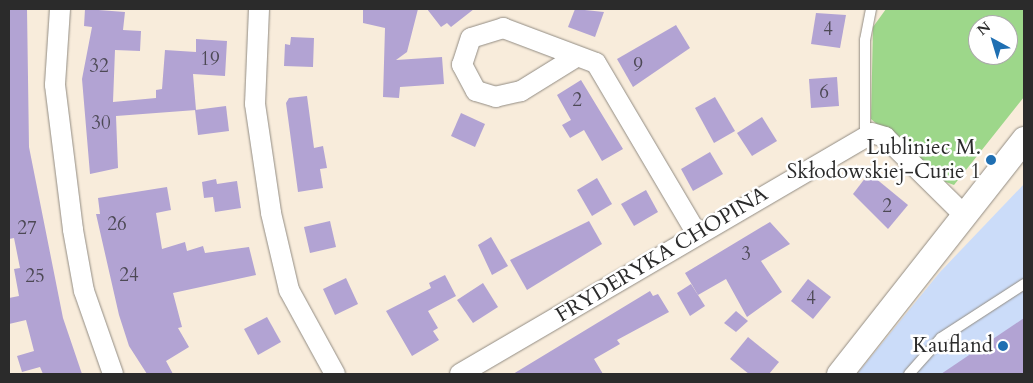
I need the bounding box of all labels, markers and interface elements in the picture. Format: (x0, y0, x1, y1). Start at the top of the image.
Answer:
north arrow (968, 15, 1018, 65)
text: N (973, 18, 995, 40)
house number: 4 (823, 19, 833, 41)
house number: 19 (200, 49, 220, 71)
house number: 9 (633, 55, 643, 77)
house number: 32 (89, 56, 109, 78)
house number: 6 (819, 82, 829, 104)
house number: 2 (572, 90, 582, 112)
house number: 30 (91, 113, 111, 135)
place label: Lubliniec M. Skłodowskiej-Curie 1 (787, 135, 981, 185)
marker: Lubliniec M. Skłodowskiej-Curie 1 (985, 154, 997, 166)
street label: FRYDERYKA CHOPINA (551, 182, 773, 328)
house number: 2 (882, 196, 892, 218)
house number: 26 (107, 214, 127, 236)
house number: 27 (17, 218, 37, 240)
house number: 3 (741, 244, 751, 266)
house number: 24 (119, 265, 139, 287)
house number: 25 (25, 266, 45, 288)
house number: 4 (806, 288, 816, 310)
place label: Kaufland (913, 333, 993, 359)
marker: Kaufland (997, 340, 1009, 352)

